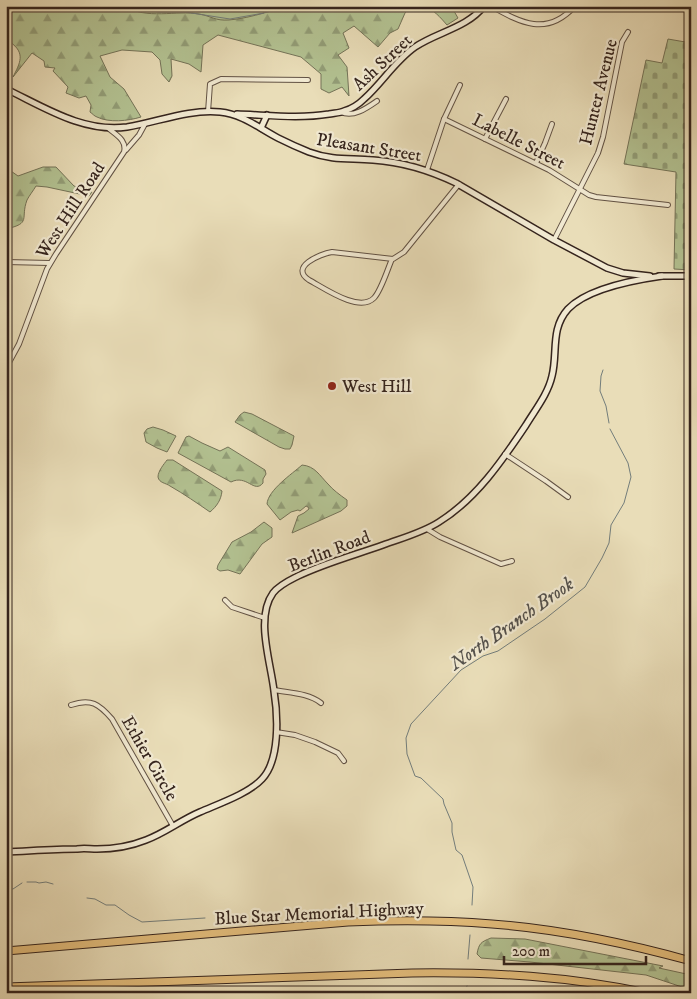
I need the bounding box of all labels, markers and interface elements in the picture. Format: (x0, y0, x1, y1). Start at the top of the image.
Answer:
street label: Ash Street (348, 30, 417, 96)
street label: Hunter Avenue (575, 37, 623, 148)
street label: Labelle Street (468, 109, 569, 175)
street label: Pleasant Street (315, 129, 423, 167)
street label: West Hill Road (31, 158, 110, 264)
place label: West Hill (341, 376, 412, 398)
marker: West Hill (326, 380, 338, 392)
street label: Berlin Road (285, 526, 373, 578)
water label: North Branch Brook (445, 573, 578, 676)
street label: Ethier Circle (116, 712, 182, 805)
street label: Blue Star Memorial Highway (214, 898, 425, 930)
scale bar (504, 934, 647, 966)
text: 200 m (512, 942, 550, 961)

